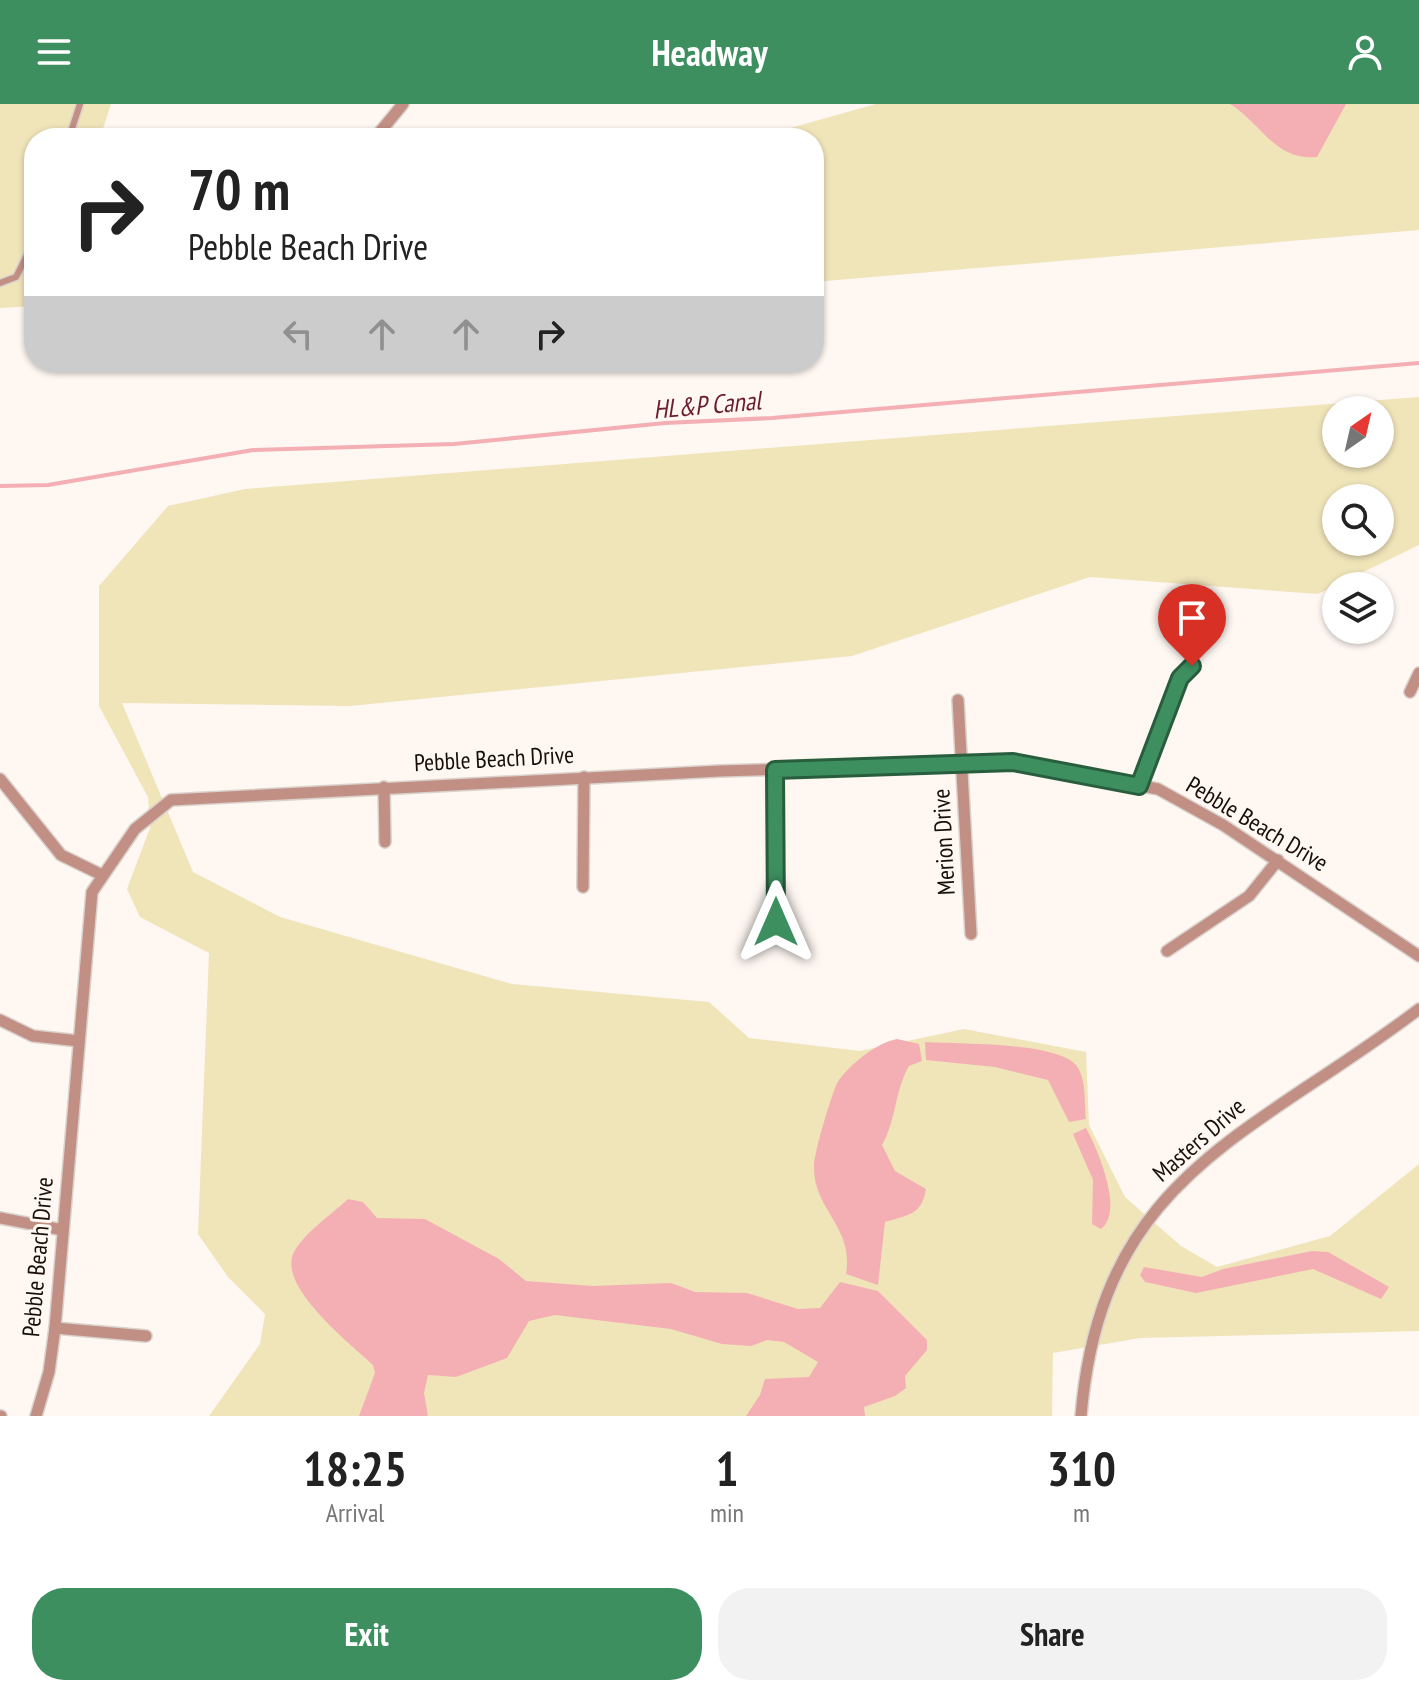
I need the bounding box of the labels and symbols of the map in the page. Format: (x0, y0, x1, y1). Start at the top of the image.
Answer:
water label: HL&P Canal (652, 383, 765, 426)
north arrow (1322, 396, 1394, 468)
pin (1158, 584, 1226, 666)
street label: Pebble Beach Drive (413, 739, 575, 778)
street label: Pebble Beach Drive (1181, 769, 1334, 878)
street label: Merion Drive (925, 788, 962, 896)
position arrow (734, 880, 818, 964)
street label: Masters Drive (1146, 1091, 1251, 1188)
street label: Pebble Beach Drive (15, 1176, 60, 1338)

